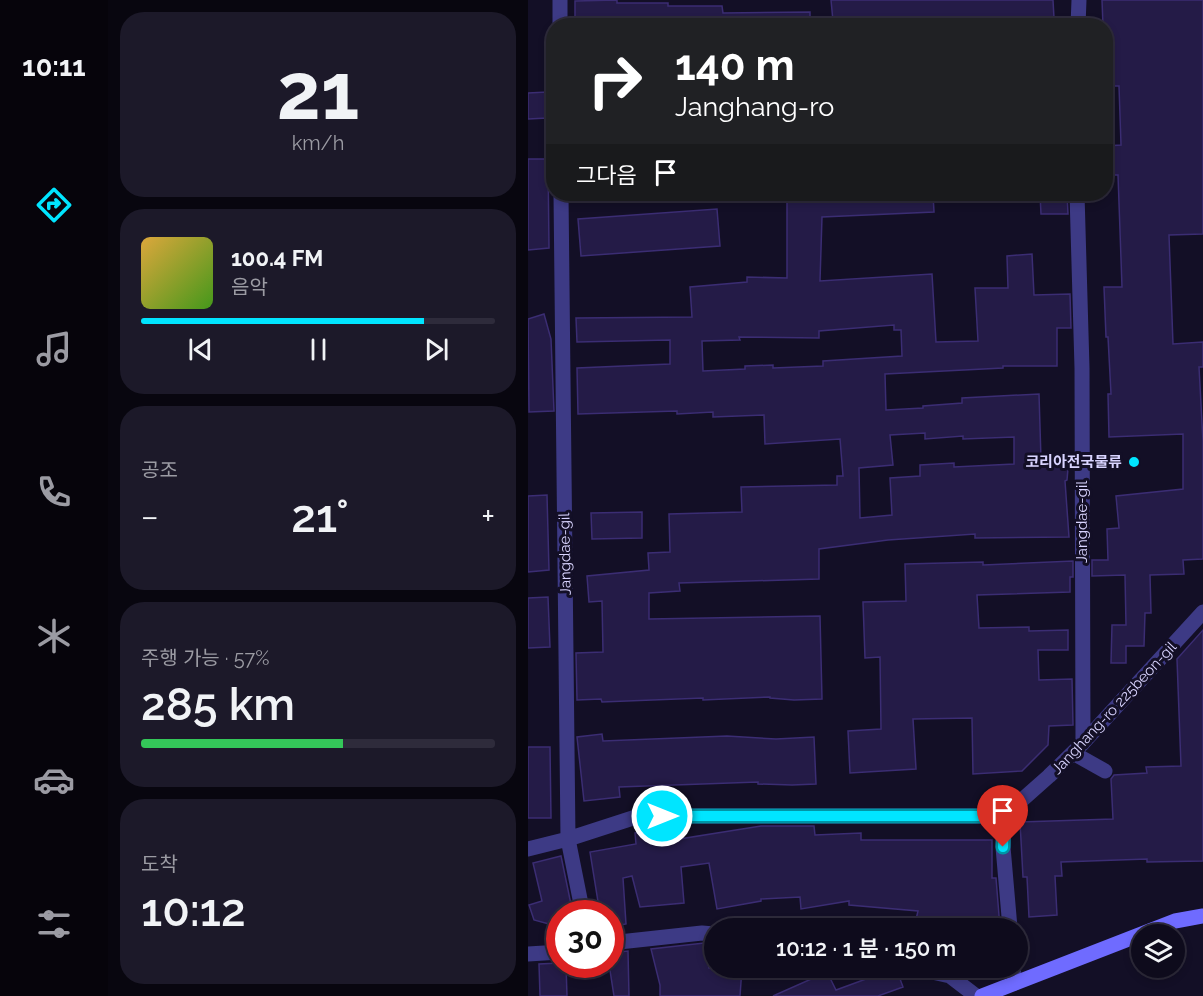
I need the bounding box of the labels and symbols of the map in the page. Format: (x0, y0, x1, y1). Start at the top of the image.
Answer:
place label: 코리아전국물류 (1025, 453, 1122, 471)
marker: 코리아전국물류 (1127, 455, 1141, 469)
street label: Jangdae-gil (1073, 480, 1091, 563)
street label: Jangdae-gil (555, 512, 575, 595)
street label: Janghang-ro 225beon-gil (1048, 637, 1181, 778)
position arrow (630, 784, 694, 848)
pin (977, 785, 1028, 847)
speed limit sign: 30 (546, 900, 624, 978)

